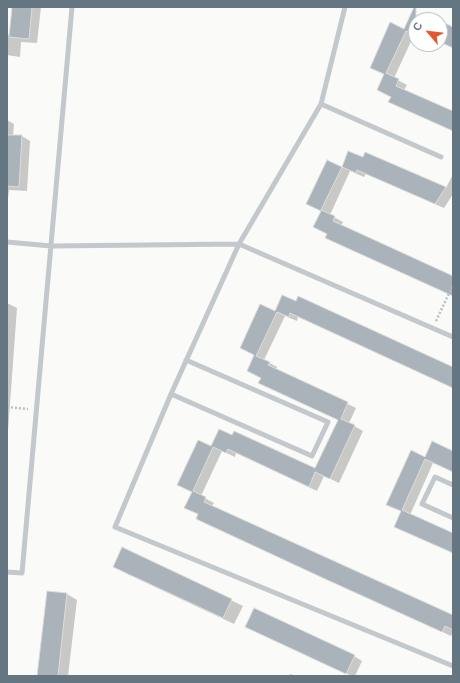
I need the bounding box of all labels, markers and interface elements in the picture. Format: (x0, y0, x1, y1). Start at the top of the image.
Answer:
north arrow (408, 12, 448, 52)
text: С (410, 20, 425, 33)

